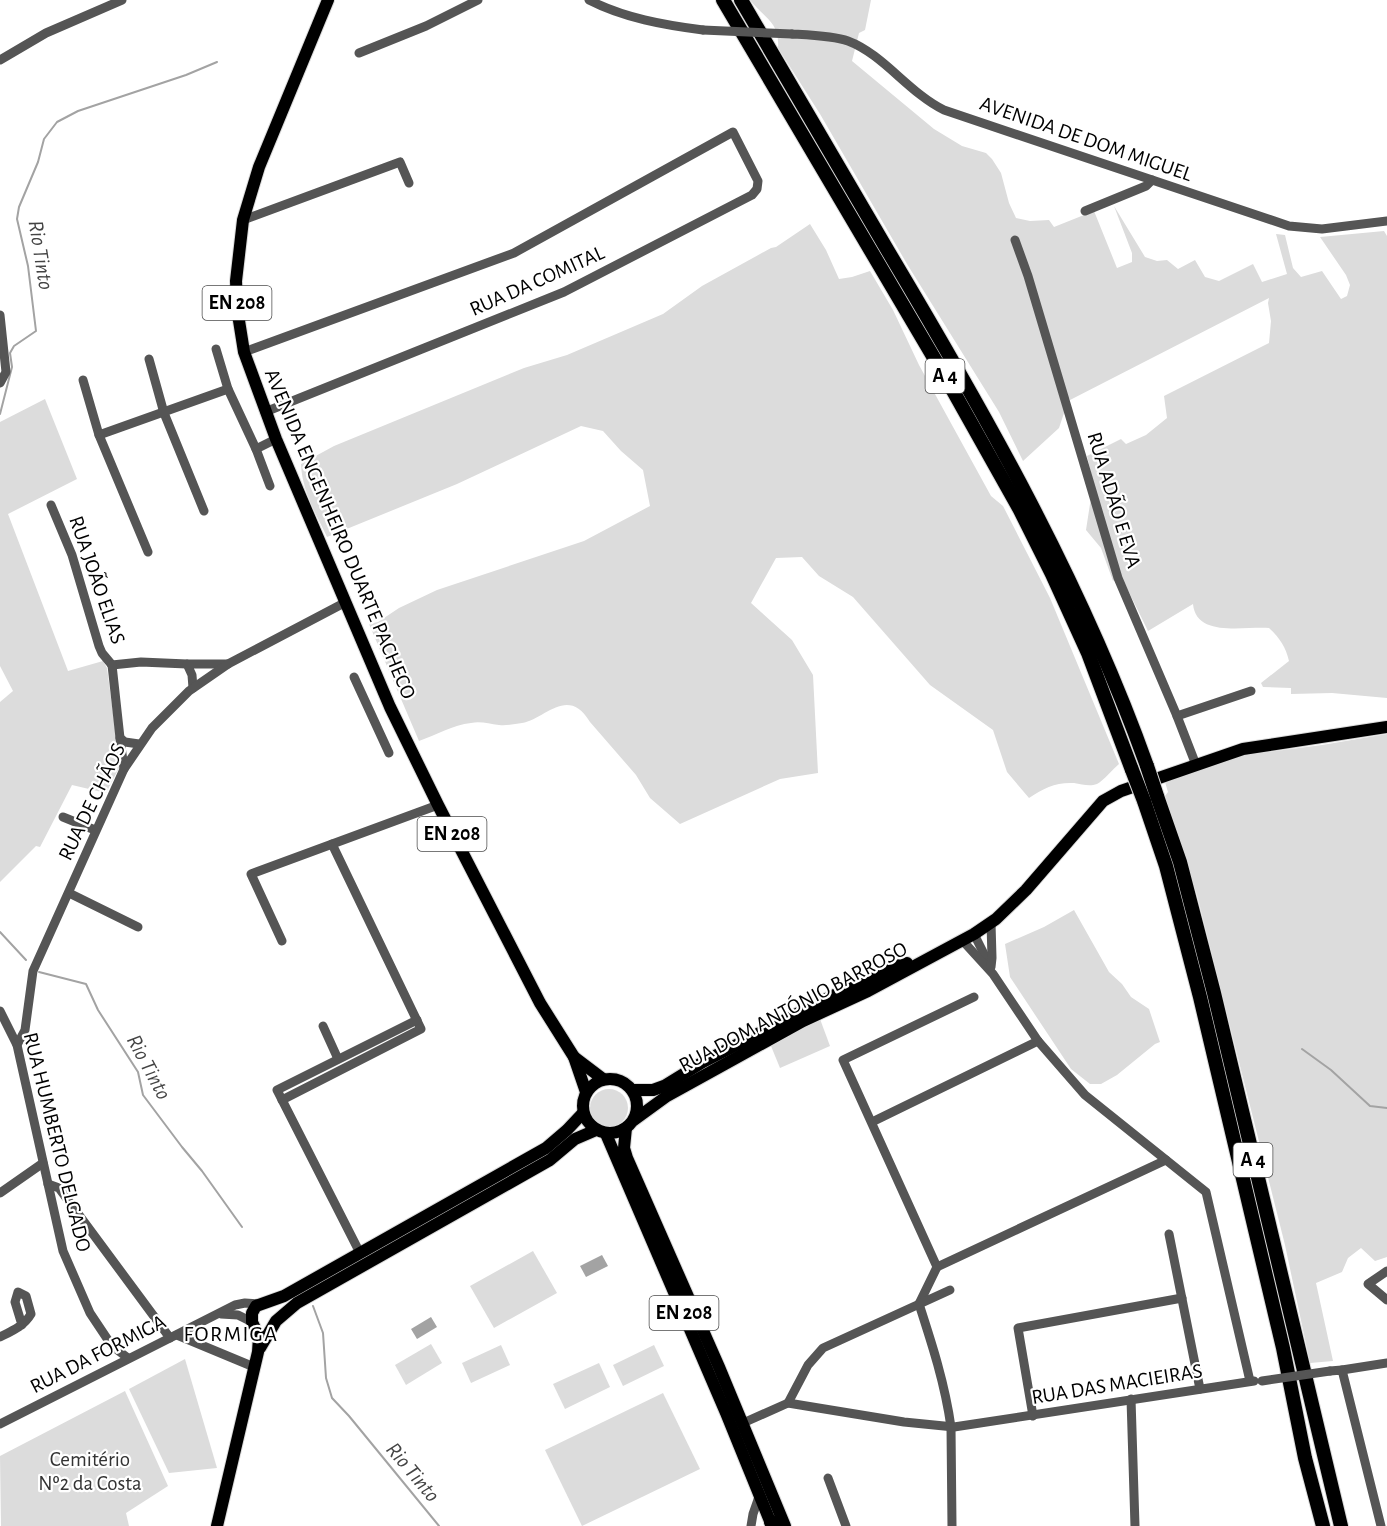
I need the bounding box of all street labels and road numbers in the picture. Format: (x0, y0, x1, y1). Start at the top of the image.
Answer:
street label: AVENIDA DE DOM MIGUEL (977, 93, 1195, 185)
street label: RUA DA COMITAL (467, 242, 608, 320)
road number: EN 208 (202, 286, 272, 320)
road number: A 4 (926, 359, 964, 393)
street label: AVENIDA ENGENHEIRO DUARTE PACHECO (261, 366, 419, 702)
street label: RUA ADÃO E EVA (1083, 429, 1147, 570)
street label: RUA JOÃO ELIAS (65, 513, 131, 647)
street label: RUA DE CHÃOS (53, 739, 129, 864)
road number: EN 208 (418, 817, 486, 851)
street label: RUA DOM ANTÓNIO BARROSO (675, 936, 911, 1076)
street label: RUA HUMBERTO DELGADO (20, 1030, 94, 1254)
road number: A 4 (1234, 1143, 1272, 1177)
road number: EN 208 (650, 1296, 718, 1330)
street label: RUA DA FORMIGA (27, 1311, 169, 1397)
street label: RUA DAS MACIEIRAS (1030, 1360, 1204, 1408)

